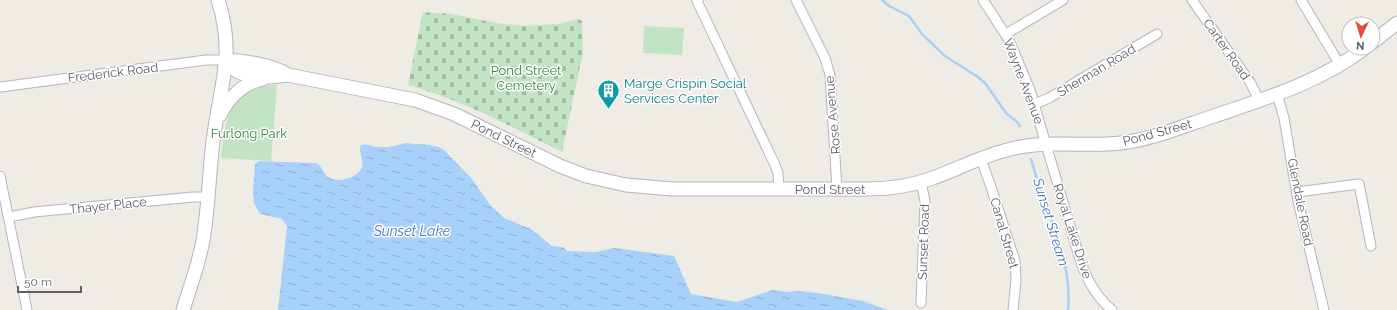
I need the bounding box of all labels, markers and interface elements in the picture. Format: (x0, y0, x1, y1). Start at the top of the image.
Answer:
street label: Carter Road (1200, 16, 1253, 83)
north arrow (1341, 16, 1381, 56)
street label: Wayne Avenue (1000, 36, 1047, 126)
text: N (1356, 39, 1365, 52)
street label: Sherman Road (1054, 41, 1138, 100)
street label: Frederick Road (67, 60, 159, 85)
park label: Pond Street Cemetery (491, 63, 562, 93)
street label: Rose Avenue (822, 75, 843, 155)
place label: Marge Crispin Social Services Center (624, 76, 747, 106)
building icon: Marge Crispin Social Services Center (595, 77, 621, 110)
street label: Pond Street (469, 116, 539, 161)
street label: Pond Street (1121, 116, 1194, 149)
park label: Furlong Park (211, 126, 287, 141)
street label: Glendale Road (1285, 157, 1316, 247)
water label: Sunset Stream (1030, 175, 1072, 268)
street label: Pond Street (795, 182, 866, 197)
street label: Royal Lake Drive (1050, 182, 1095, 281)
street label: Thayer Place (69, 194, 148, 217)
street label: Canal Street (987, 196, 1022, 271)
street label: Sunset Road (915, 204, 932, 280)
water label: Sunset Lake (373, 223, 451, 239)
scale bar (18, 268, 81, 294)
text: 50 m (24, 275, 52, 289)

